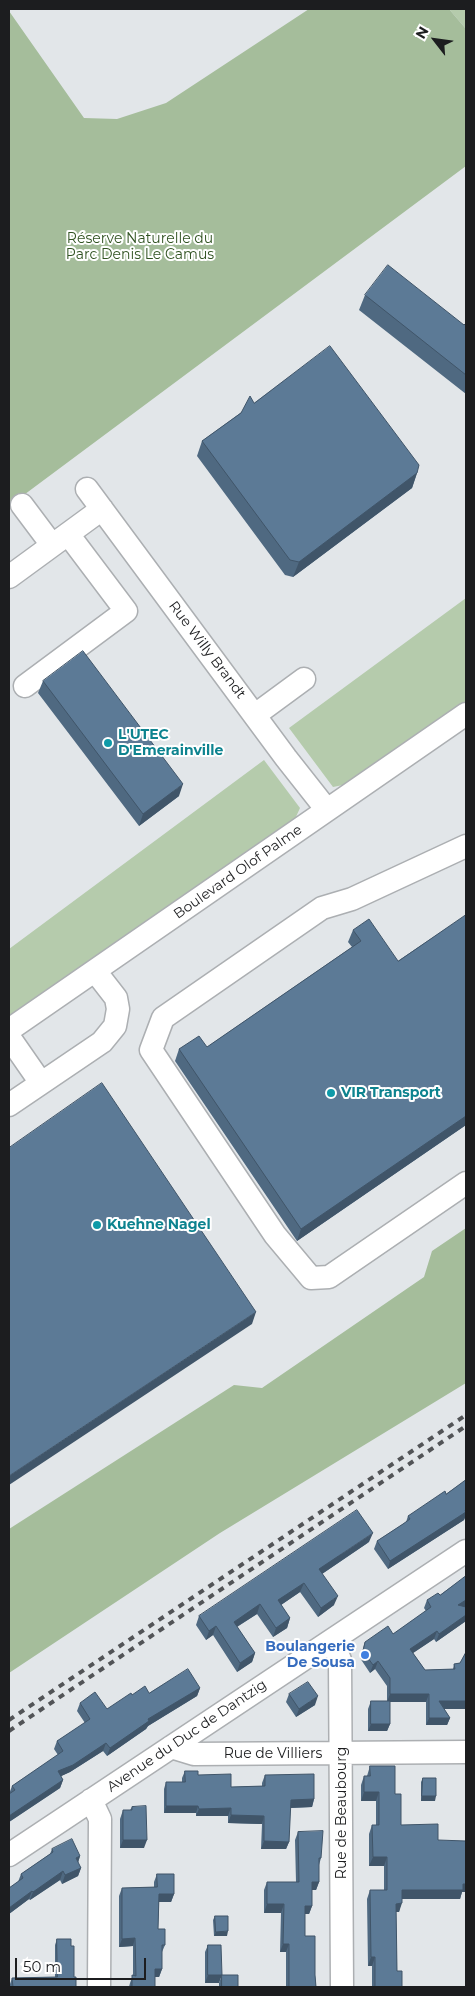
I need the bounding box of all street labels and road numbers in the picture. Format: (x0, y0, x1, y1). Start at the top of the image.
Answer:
street label: Rue Willy Brandt (165, 598, 249, 702)
street label: Boulevard Olof Palme (171, 821, 305, 923)
street label: Avenue du Duc de Dantzig (104, 1676, 270, 1796)
street label: Rue de Villiers (224, 1746, 322, 1762)
street label: Rue de Beaubourg (334, 1747, 350, 1879)

